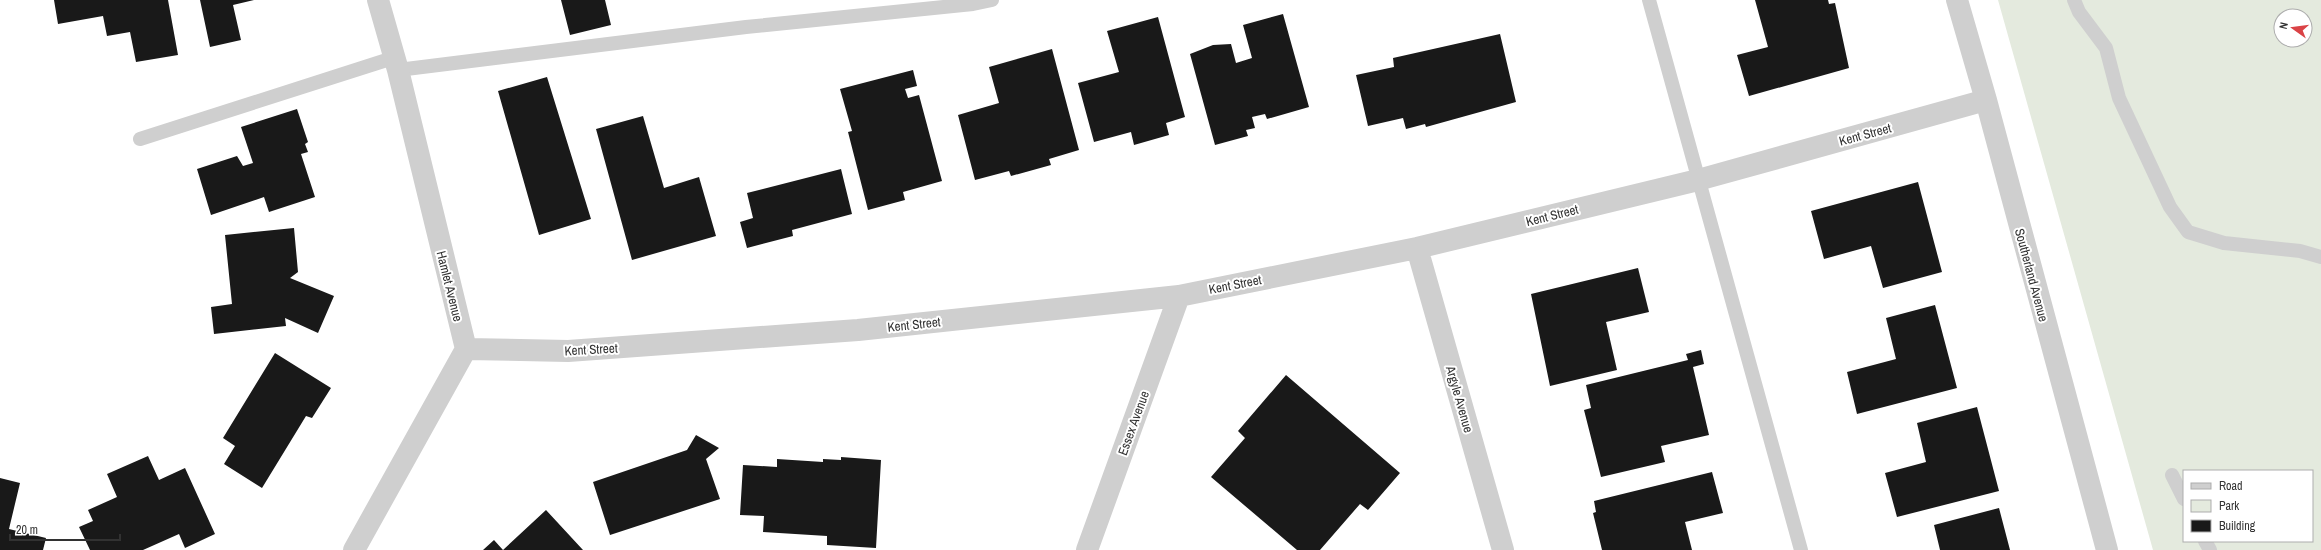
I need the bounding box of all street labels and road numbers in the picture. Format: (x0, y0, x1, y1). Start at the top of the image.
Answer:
street label: Kent Street (1837, 119, 1893, 150)
street label: Kent Street (1524, 201, 1580, 230)
street label: Southerland Avenue (2011, 227, 2052, 324)
street label: Hamlet Avenue (433, 249, 467, 323)
street label: Kent Street (1207, 271, 1263, 298)
street label: Kent Street (887, 313, 941, 336)
street label: Kent Street (564, 340, 618, 359)
street label: Argyle Avenue (1442, 363, 1477, 435)
street label: Essex Avenue (1114, 389, 1153, 458)

